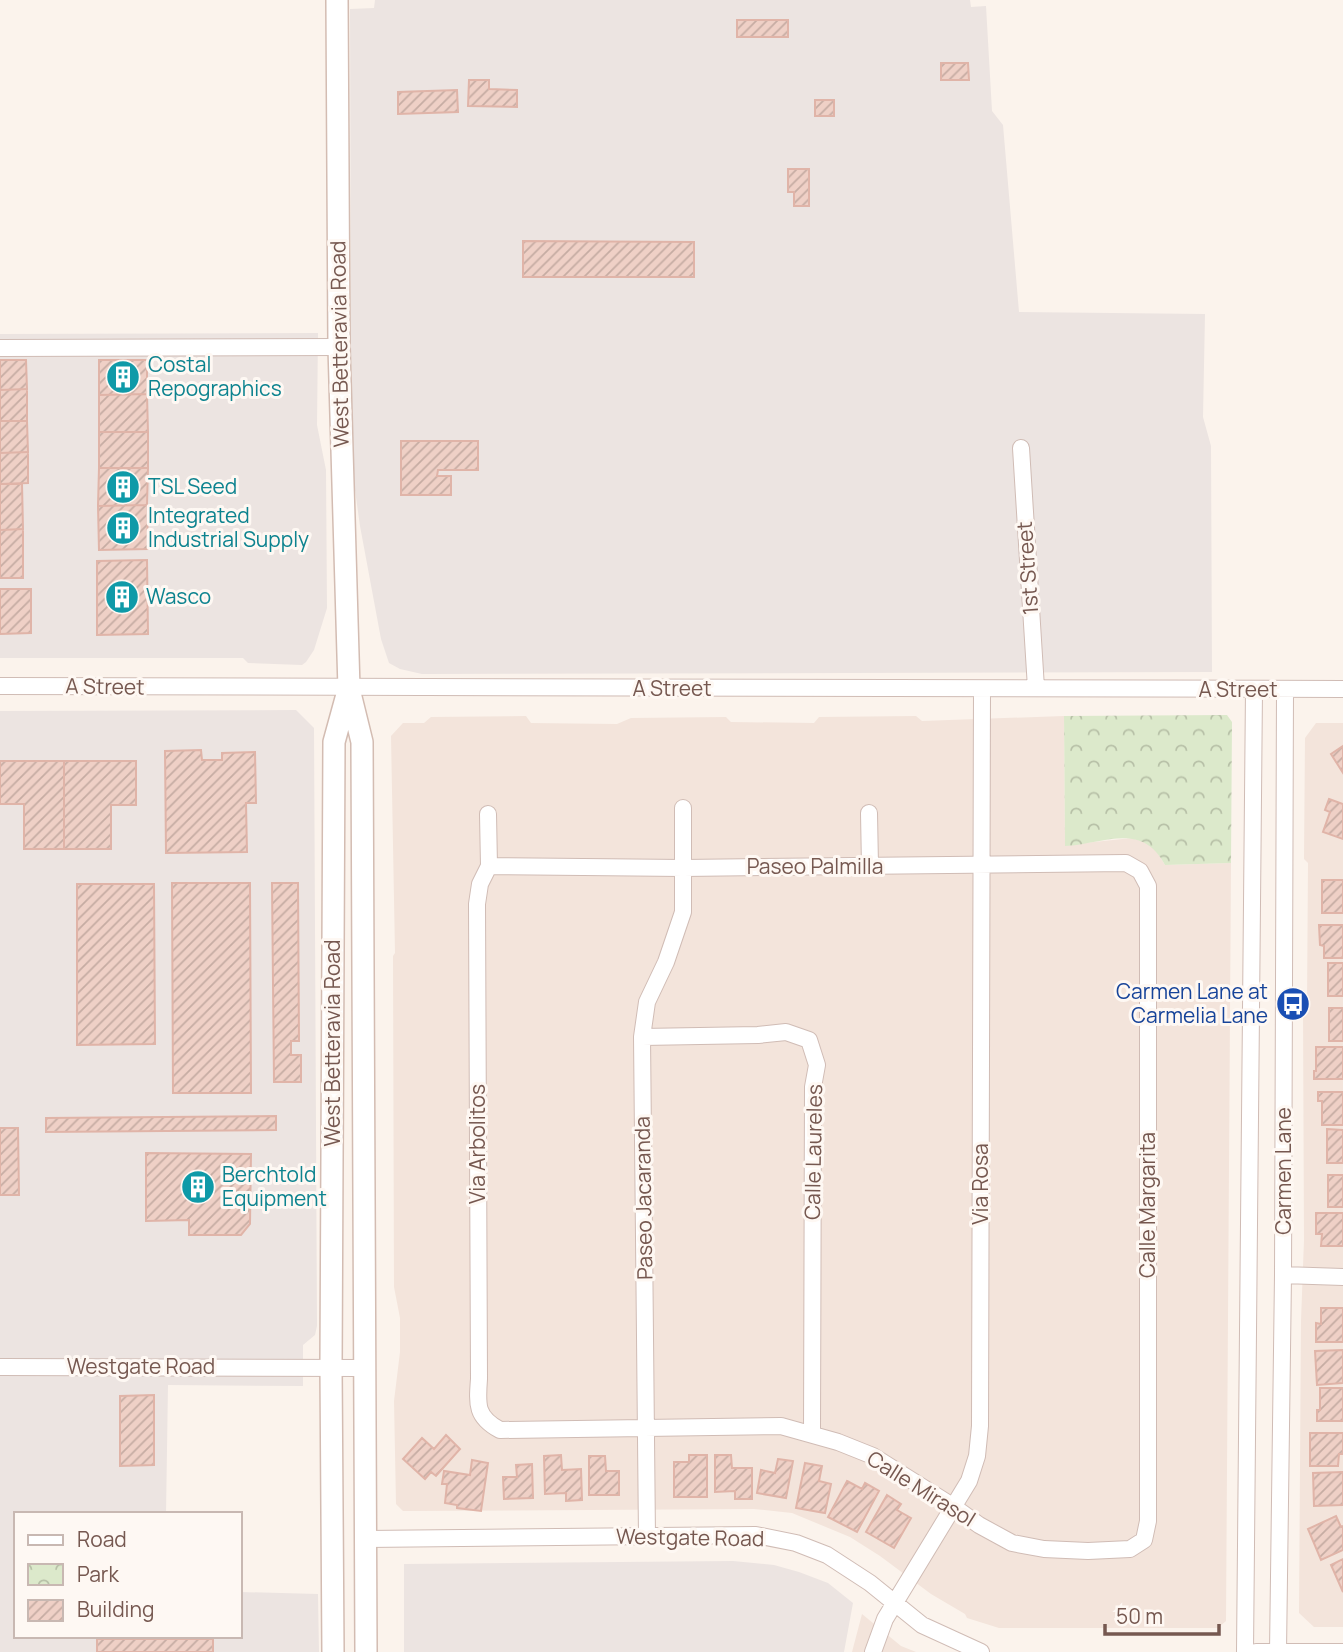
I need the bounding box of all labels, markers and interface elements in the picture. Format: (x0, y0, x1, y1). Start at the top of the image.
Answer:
street label: West Betteravia Road (323, 240, 355, 448)
place label: Costal Repographics (148, 350, 282, 402)
building icon: Costal Repographics (104, 358, 142, 396)
building icon: TSL Seed (104, 468, 142, 506)
place label: TSL Seed (148, 472, 237, 500)
place label: Integrated Industrial Supply (148, 501, 309, 553)
building icon: Integrated Industrial Supply (104, 509, 142, 547)
street label: 1st Street (1010, 520, 1044, 616)
building icon: Wasco (103, 578, 141, 616)
place label: Wasco (146, 582, 211, 610)
street label: A Street (65, 671, 145, 701)
street label: A Street (632, 674, 712, 702)
street label: A Street (1198, 675, 1278, 703)
street label: Paseo Palmilla (747, 852, 883, 880)
street label: West Betteravia Road (318, 940, 346, 1146)
place label: Carmen Lane at Carmelia Lane (1116, 977, 1268, 1029)
bus stop icon: Carmen Lane at Carmelia Lane (1274, 985, 1312, 1023)
street label: Via Arbolitos (463, 1084, 491, 1204)
street label: Calle Laureles (798, 1084, 828, 1220)
street label: Carmen Lane (1269, 1107, 1297, 1235)
street label: Paseo Jacaranda (628, 1116, 658, 1280)
street label: Calle Margarita (1133, 1132, 1161, 1278)
street label: Via Rosa (966, 1143, 994, 1225)
place label: Berchtold Equipment (222, 1160, 327, 1212)
building icon: Berchtold Equipment (179, 1168, 217, 1206)
street label: Westgate Road (67, 1352, 215, 1380)
street label: Calle Mirasol (862, 1444, 981, 1533)
legend (14, 1512, 242, 1638)
street label: Westgate Road (616, 1522, 764, 1552)
text: Road (77, 1525, 127, 1553)
text: Park (77, 1560, 119, 1588)
scale bar (1105, 1592, 1219, 1636)
text: Building (77, 1595, 154, 1623)
text: 50 m (1116, 1602, 1163, 1630)

